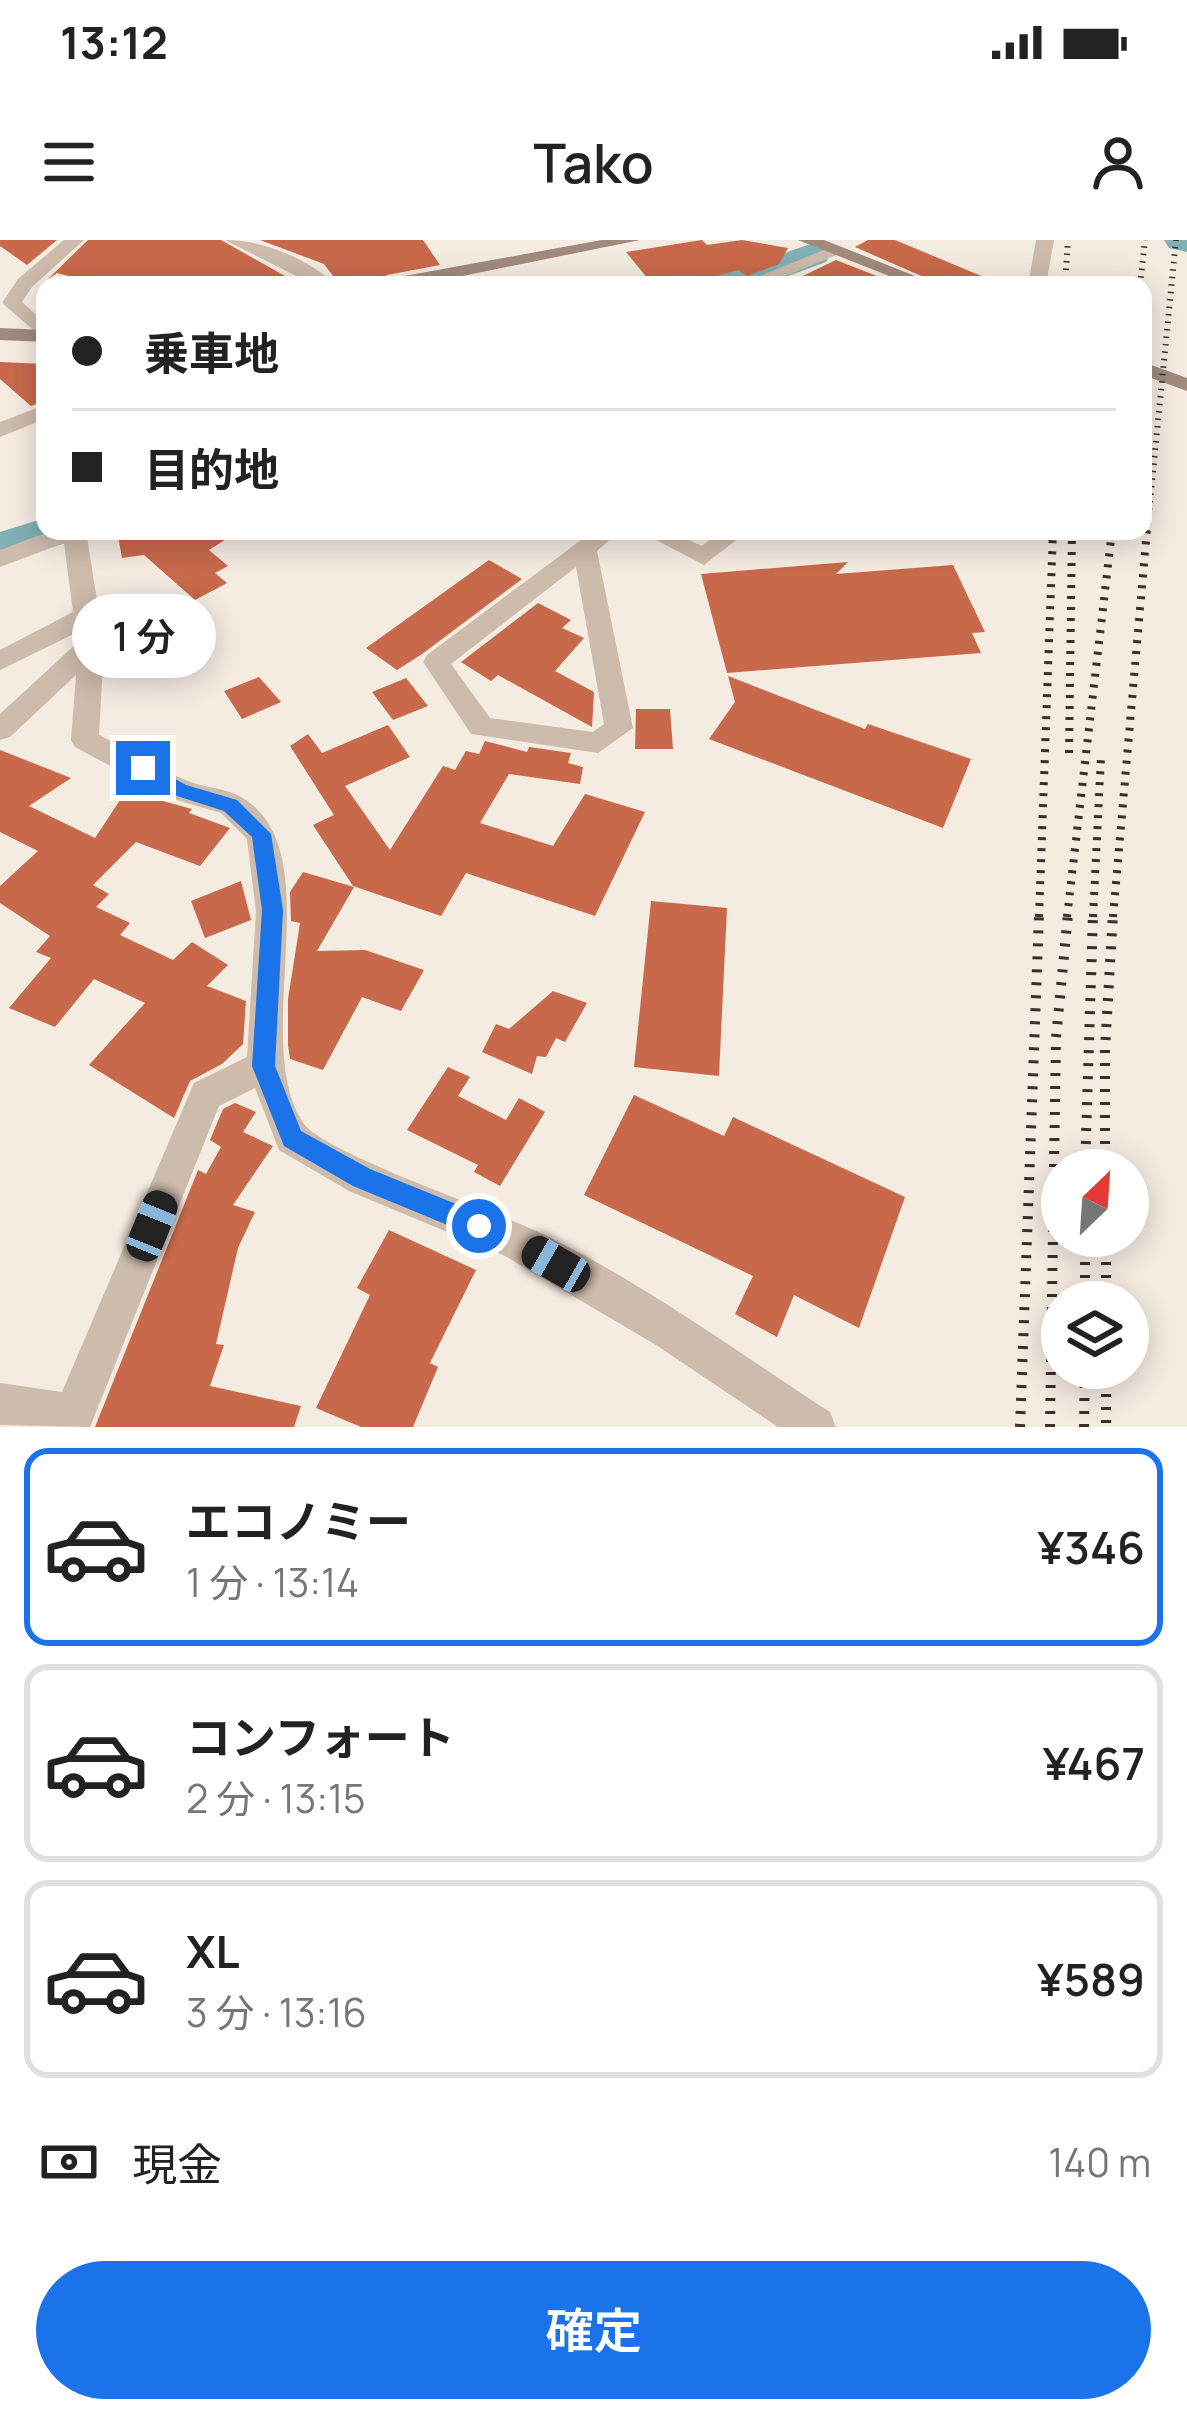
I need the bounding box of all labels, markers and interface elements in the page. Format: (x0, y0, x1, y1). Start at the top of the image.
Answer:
text: 13:12 (60, 11, 168, 73)
text: Tako (533, 125, 654, 199)
icon: menu (36, 129, 102, 195)
icon: person (1085, 129, 1151, 195)
text: 乗車地 (144, 322, 279, 384)
text: 目的地 (144, 438, 279, 500)
callout: 1 分 (71, 594, 215, 678)
text: 1 分 (112, 609, 176, 663)
route end (116, 741, 170, 795)
north arrow (1041, 1149, 1149, 1257)
map controls (1041, 1149, 1149, 1389)
car (122, 1186, 182, 1266)
route start (452, 1199, 506, 1253)
car (516, 1230, 596, 1298)
button: layers (1041, 1281, 1149, 1389)
text: エコノミー (186, 1490, 411, 1552)
icon: car (42, 1493, 150, 1601)
text: ¥346 (1037, 1516, 1145, 1578)
text: 1 分 · 13:14 (186, 1555, 359, 1609)
text: コンフォート (186, 1706, 455, 1768)
icon: car (42, 1709, 150, 1817)
text: ¥467 (1043, 1732, 1145, 1794)
text: 2 分 · 13:15 (186, 1771, 366, 1825)
text: XL (186, 1920, 240, 1982)
icon: car (42, 1925, 150, 2033)
text: ¥589 (1037, 1948, 1145, 2010)
text: 3 分 · 13:16 (186, 1985, 367, 2039)
icon: cash (36, 2129, 102, 2195)
text: 現金 (132, 2133, 222, 2195)
text: 140 m (1048, 2135, 1151, 2189)
button: 確定 (36, 2261, 1151, 2399)

